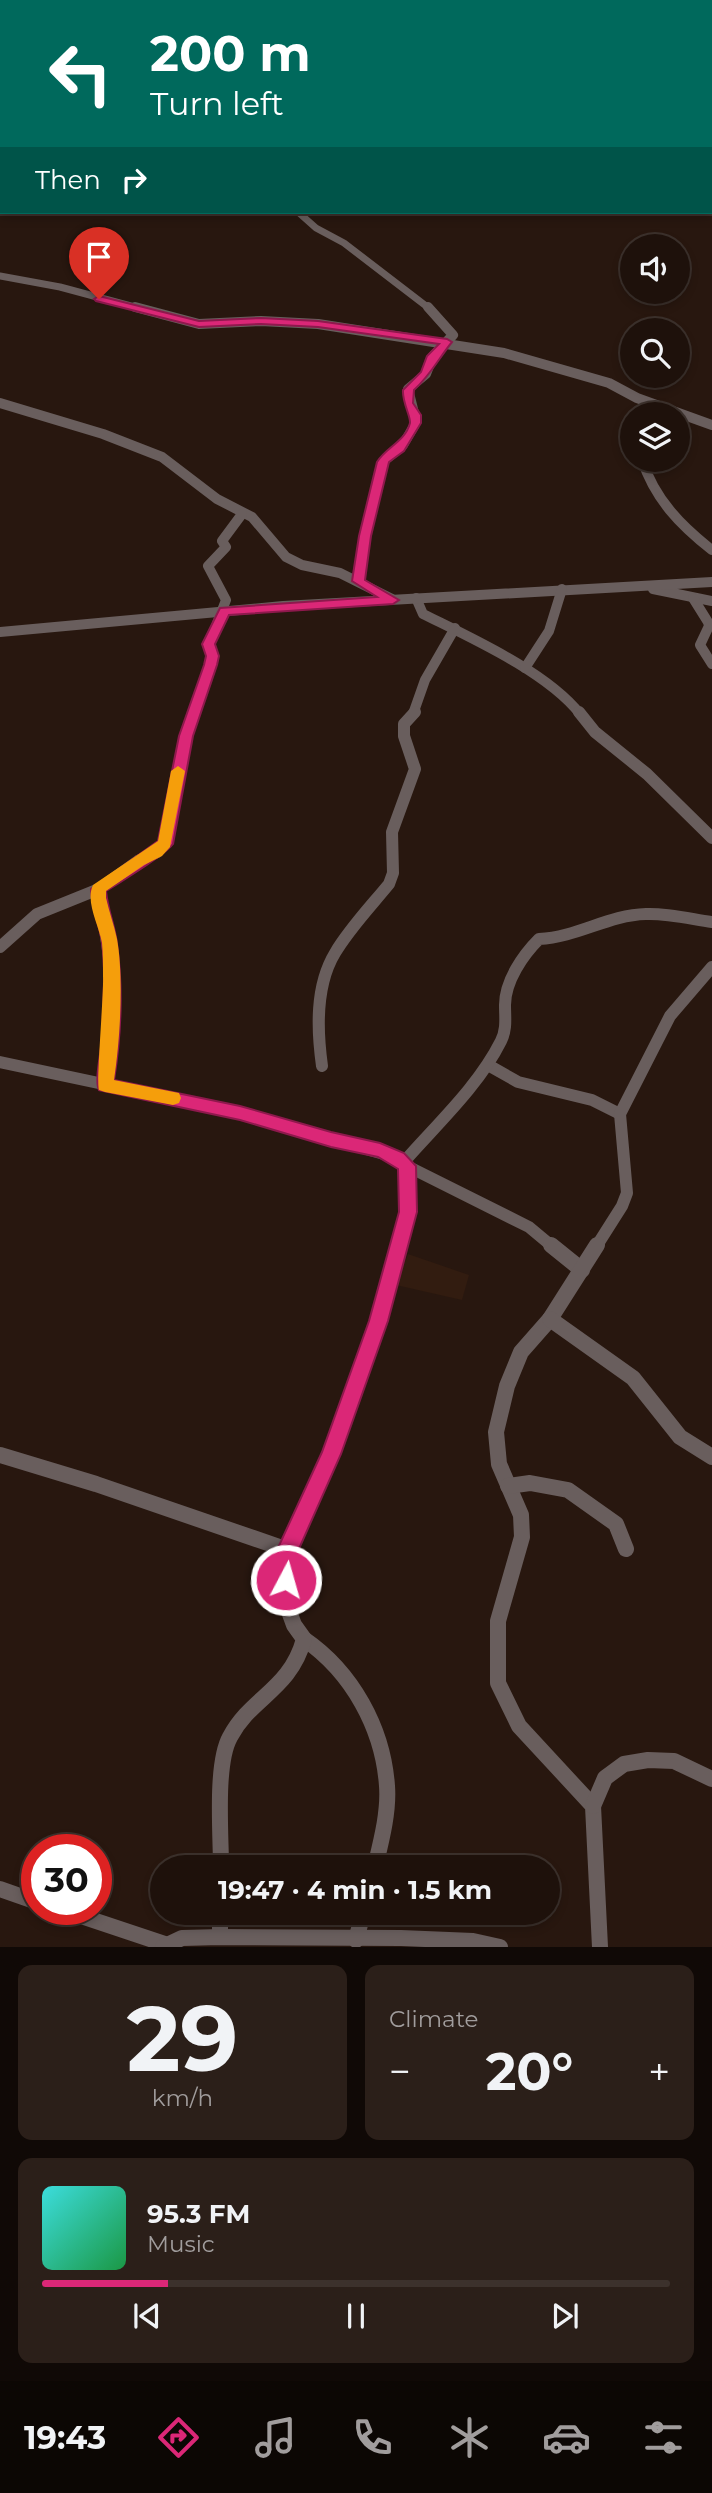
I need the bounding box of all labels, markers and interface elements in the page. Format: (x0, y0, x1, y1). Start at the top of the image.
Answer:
text: 200 m (150, 24, 311, 83)
icon: left (35, 28, 126, 119)
text: Turn left (150, 84, 284, 123)
icon: right (115, 161, 153, 199)
text: Then (35, 164, 101, 196)
pin (69, 227, 129, 299)
map controls (620, 234, 690, 472)
button: sound (620, 234, 690, 304)
icon: arrive (80, 238, 118, 276)
button: search (620, 318, 690, 388)
button: layers (620, 402, 690, 472)
position arrow (249, 1543, 323, 1617)
speed limit sign: 30 (21, 1834, 112, 1925)
text: 19:47 · 4 min · 1.5 km (218, 1874, 492, 1906)
text: 29 (127, 1983, 238, 2094)
text: Climate (389, 2005, 478, 2033)
text: 20° (486, 2040, 573, 2103)
text: − (389, 2048, 411, 2095)
text: + (648, 2048, 670, 2095)
text: km/h (152, 2084, 213, 2112)
text: 95.3 FM (147, 2198, 250, 2230)
text: Music (147, 2230, 215, 2258)
icon: previous (128, 2297, 166, 2335)
icon: pause (337, 2297, 375, 2335)
icon: next (546, 2297, 584, 2335)
icon: directions (154, 2413, 203, 2462)
icon: music (251, 2413, 300, 2462)
icon: phone (348, 2413, 397, 2462)
icon: climate (445, 2413, 494, 2462)
icon: car (542, 2413, 591, 2462)
icon: filters (639, 2413, 688, 2462)
text: 19:43 (24, 2418, 106, 2457)

